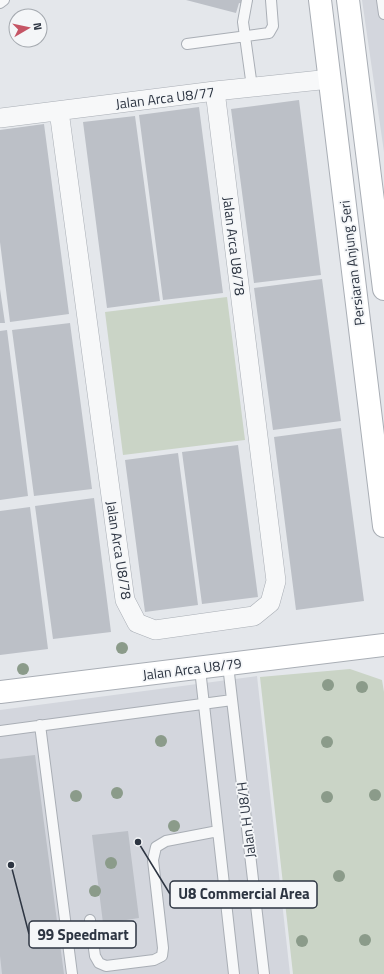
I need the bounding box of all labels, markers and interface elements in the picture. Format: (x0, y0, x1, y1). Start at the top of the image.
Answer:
north arrow (8, 8, 48, 48)
text: N (29, 21, 46, 31)
street label: Jalan Arca U8/77 (114, 81, 216, 114)
street label: Jalan Arca U8/78 (218, 195, 251, 297)
street label: Persiaran Anjung Seri (333, 199, 370, 327)
street label: Jalan Arca U8/78 (101, 499, 138, 601)
street label: Jalan Arca U8/79 (141, 652, 243, 685)
street label: Jalan H U8/H (230, 781, 261, 859)
callout: U8 Commercial Area (170, 881, 317, 908)
text: U8 Commercial Area (178, 882, 310, 905)
callout: 99 Speedmart (29, 921, 136, 948)
text: 99 Speedmart (37, 923, 129, 946)

